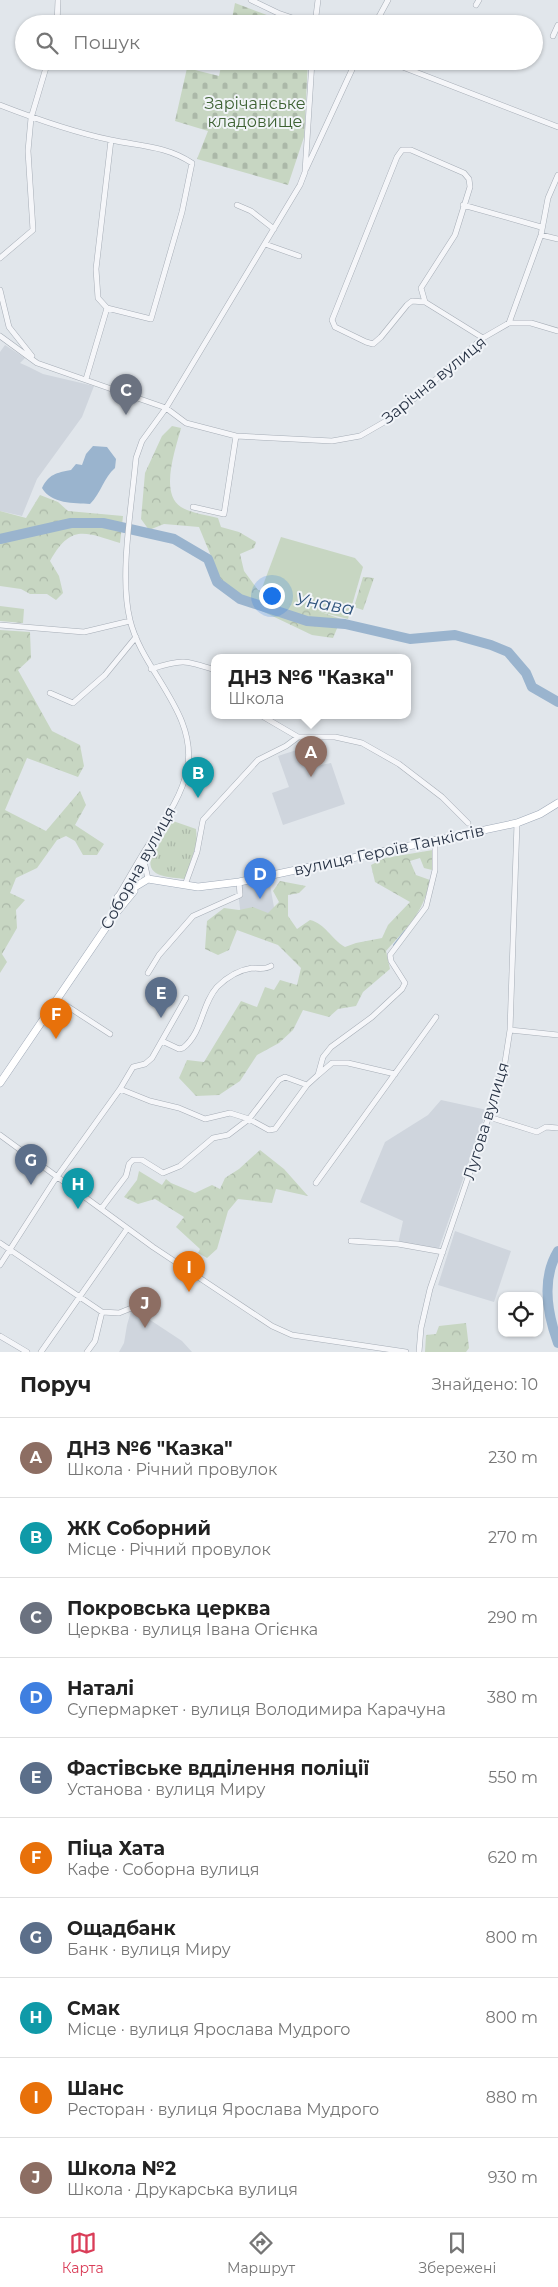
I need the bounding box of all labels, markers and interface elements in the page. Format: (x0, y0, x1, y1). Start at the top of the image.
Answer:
search box (15, 15, 543, 70)
icon: search (33, 29, 61, 57)
text: Пошук (73, 31, 140, 54)
park label: Зарічанське кладовище (204, 94, 306, 131)
street label: Зарічна вулиця (378, 332, 490, 428)
pin: C (110, 374, 142, 415)
your location (259, 583, 285, 609)
water label: Унава (294, 588, 356, 620)
popup (211, 654, 411, 719)
text: ДНЗ №6 "Казка" (228, 666, 394, 689)
text: Школа (228, 689, 284, 708)
pin: A (295, 736, 327, 777)
pin: B (182, 757, 214, 798)
street label: Соборна вулиця (96, 803, 180, 933)
street label: вулиця Героїв Танкістів (292, 821, 486, 879)
pin: D (244, 858, 276, 899)
pin: E (145, 977, 177, 1018)
pin: F (40, 998, 72, 1039)
street label: Лугова вулиця (459, 1060, 513, 1182)
pin: G (15, 1144, 47, 1185)
pin: H (62, 1168, 94, 1209)
pin: I (173, 1251, 205, 1292)
pin: J (129, 1287, 161, 1328)
map controls (498, 1292, 543, 1337)
button: locate (498, 1292, 543, 1337)
text: Поруч (20, 1372, 91, 1397)
text: Знайдено: 10 (432, 1375, 538, 1394)
text: ДНЗ №6 "Казка" (67, 1437, 233, 1460)
text: A (30, 1448, 42, 1467)
text: 230 m (488, 1448, 538, 1467)
text: Школа · Річний провулок (67, 1460, 277, 1479)
text: ЖК Соборний (67, 1517, 211, 1540)
text: B (30, 1528, 42, 1547)
text: 270 m (488, 1528, 538, 1547)
text: Місце · Річний провулок (67, 1540, 271, 1559)
text: Покровська церква (67, 1597, 270, 1620)
text: C (30, 1608, 42, 1627)
text: 290 m (487, 1608, 538, 1627)
text: Церква · вулиця Івана Огієнка (67, 1620, 318, 1639)
text: Наталі (67, 1677, 134, 1700)
text: D (29, 1688, 43, 1707)
text: 380 m (487, 1688, 538, 1707)
text: Супермаркет · вулиця Володимира Карачуна (67, 1700, 446, 1719)
text: Фастівське вдділення поліції (67, 1757, 369, 1780)
text: E (31, 1768, 41, 1787)
text: 550 m (488, 1768, 538, 1787)
text: Установа · вулиця Миру (67, 1780, 266, 1799)
text: Піца Хата (67, 1837, 165, 1860)
text: F (31, 1848, 41, 1867)
text: 620 m (487, 1848, 538, 1867)
text: Кафе · Соборна вулиця (67, 1860, 260, 1879)
text: Ощадбанк (67, 1917, 176, 1940)
text: G (30, 1928, 42, 1947)
text: 800 m (485, 1928, 538, 1947)
text: Банк · вулиця Миру (67, 1940, 231, 1959)
text: Смак (67, 1997, 120, 2020)
text: H (30, 2008, 42, 2027)
text: 800 m (485, 2008, 538, 2027)
text: Місце · вулиця Ярослава Мудрого (67, 2020, 350, 2039)
text: Шанс (67, 2077, 124, 2100)
text: I (33, 2088, 39, 2107)
text: 880 m (486, 2088, 538, 2107)
text: Ресторан · вулиця Ярослава Мудрого (67, 2100, 379, 2119)
text: Школа №2 (67, 2157, 176, 2180)
text: J (32, 2168, 40, 2187)
text: 930 m (488, 2168, 538, 2187)
text: Школа · Друкарська вулиця (67, 2180, 298, 2199)
tab: Карта (62, 2229, 104, 2277)
tab: Маршрут (227, 2229, 295, 2277)
tab: Збережені (418, 2229, 496, 2277)

